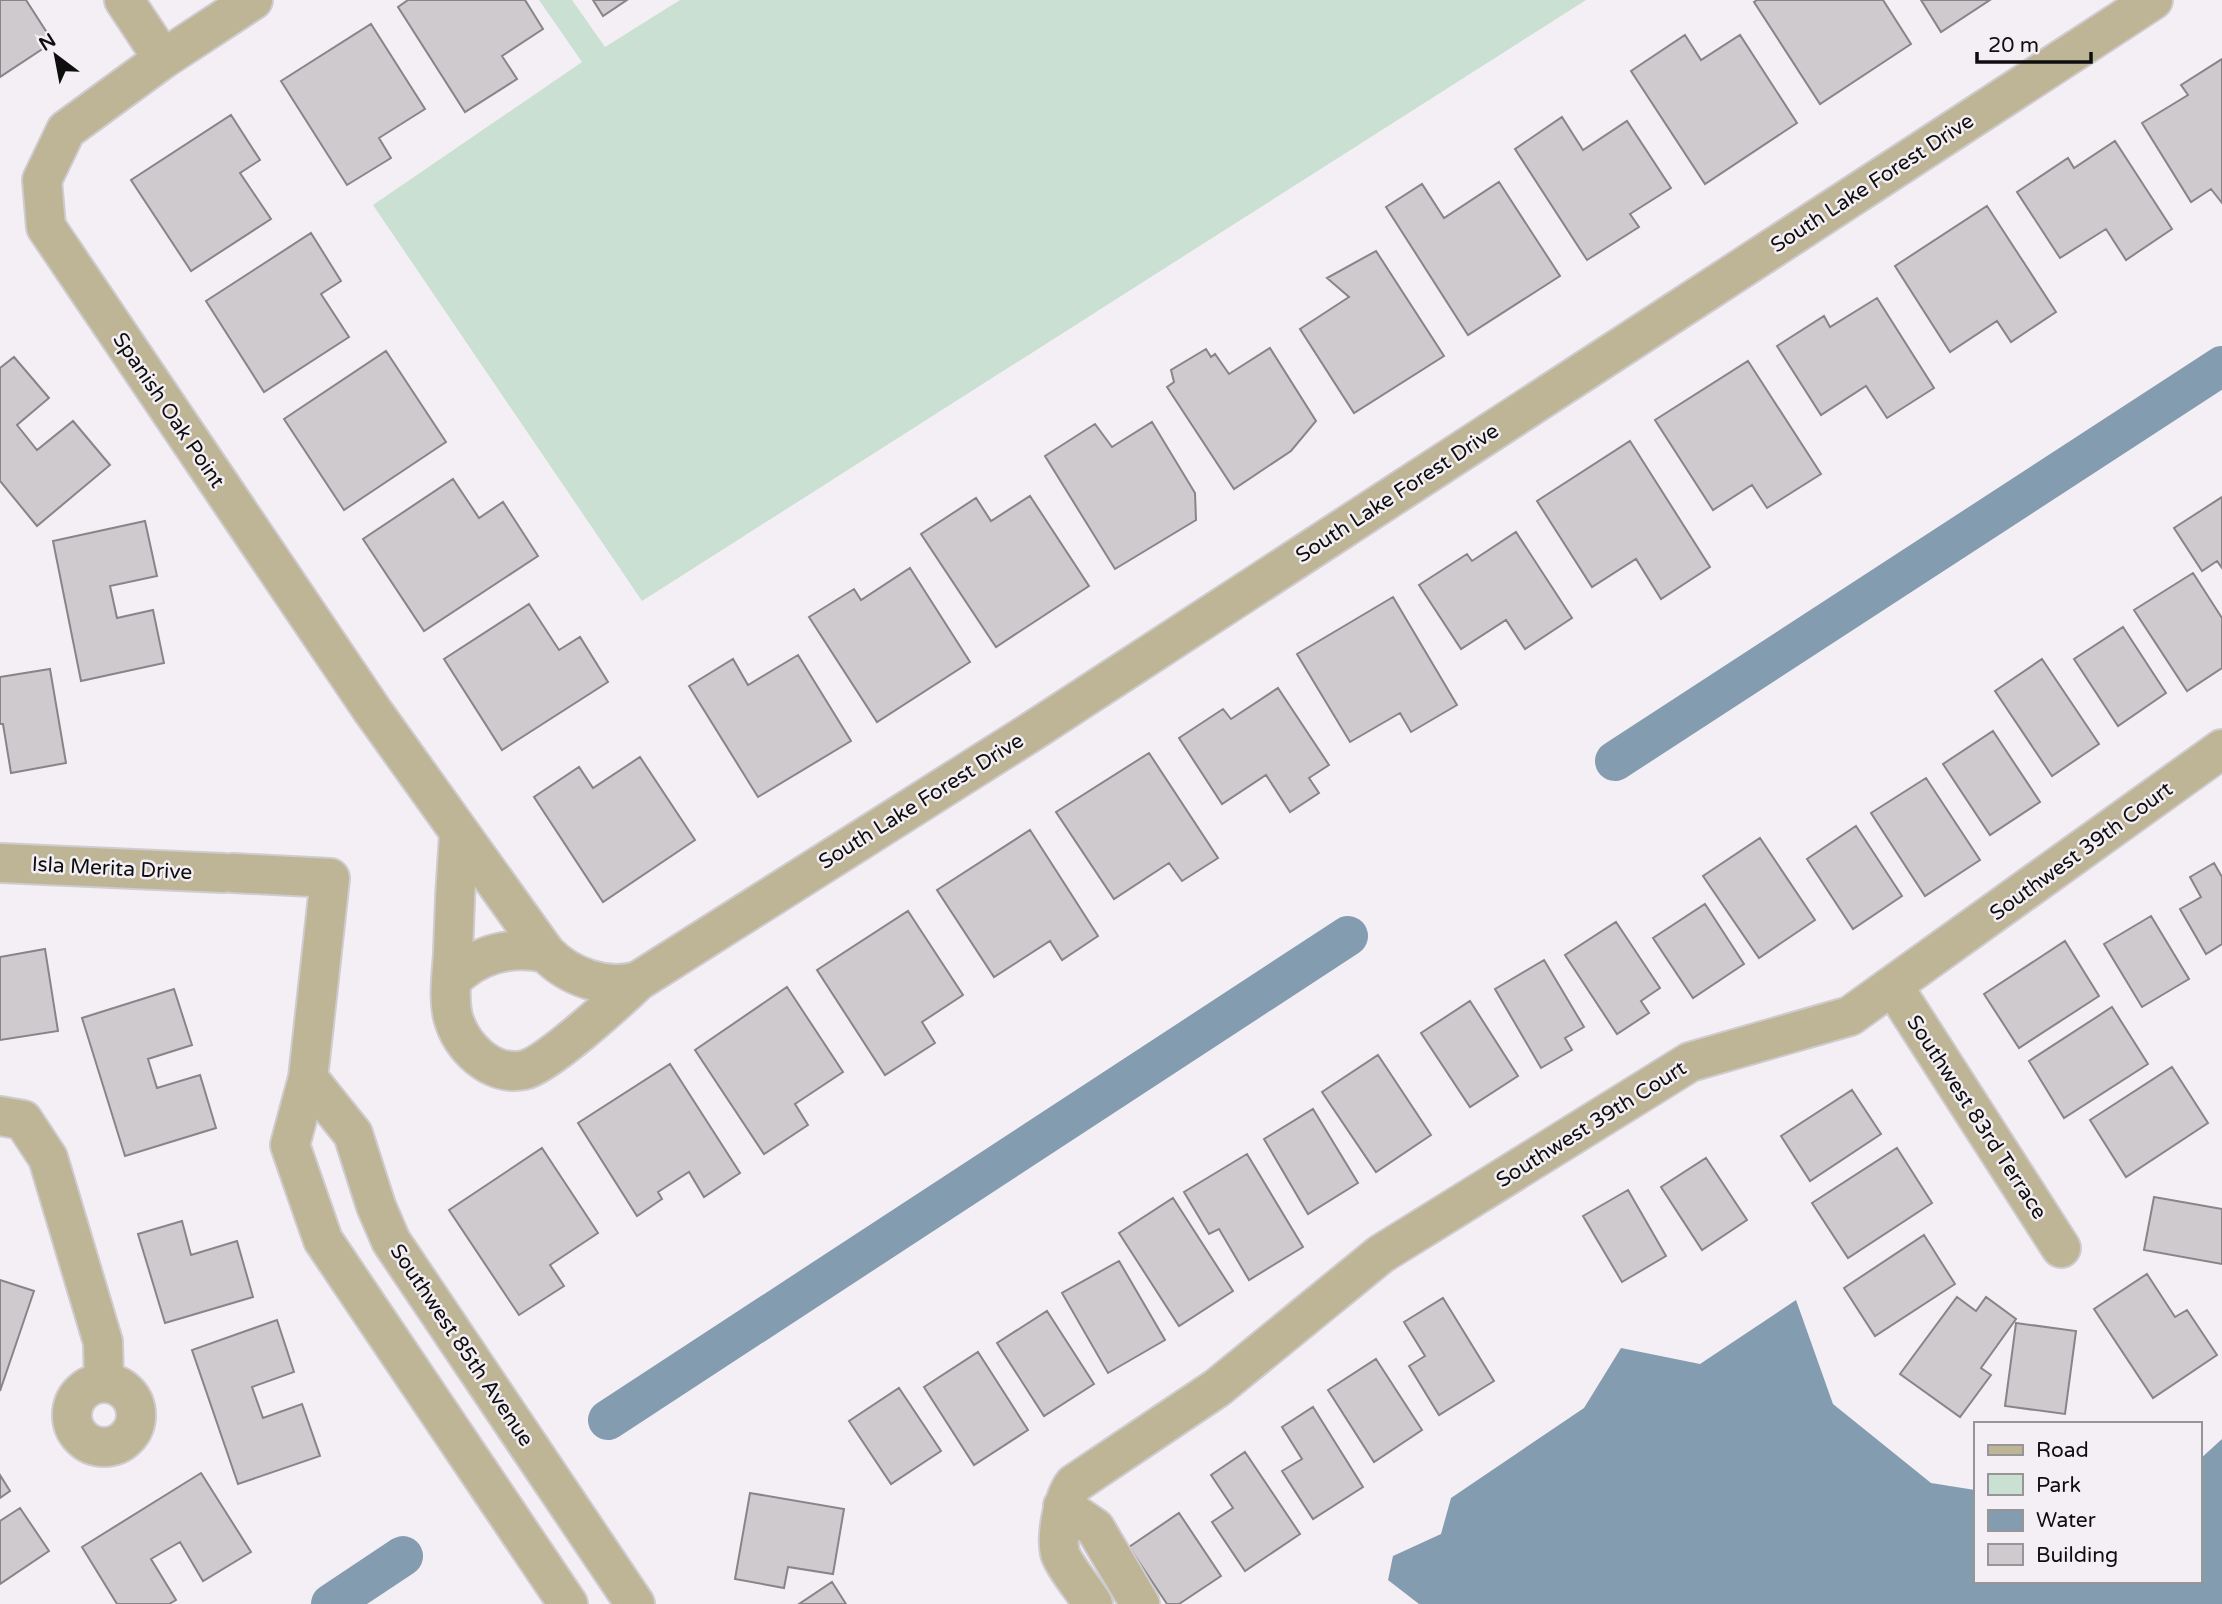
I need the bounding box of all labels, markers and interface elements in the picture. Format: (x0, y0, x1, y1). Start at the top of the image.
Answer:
north arrow (21, 21, 91, 91)
scale bar (1977, 21, 2091, 65)
text: N (35, 29, 60, 56)
text: 20 m (1988, 33, 2039, 58)
street label: South Lake Forest Drive (1766, 108, 1978, 258)
street label: Spanish Oak Point (107, 328, 230, 493)
street label: South Lake Forest Drive (1291, 418, 1503, 568)
street label: South Lake Forest Drive (814, 728, 1028, 875)
street label: Southwest 39th Court (1985, 777, 2177, 926)
street label: Isla Merita Drive (31, 852, 193, 885)
street label: Southwest 83rd Terrace (1901, 1011, 2052, 1224)
street label: Southwest 39th Court (1492, 1056, 1691, 1193)
street label: Southwest 85th Avenue (384, 1239, 539, 1451)
legend (1974, 1422, 2201, 1583)
text: Road (2036, 1438, 2089, 1463)
text: Park (2036, 1473, 2081, 1498)
text: Water (2036, 1508, 2096, 1533)
text: Building (2036, 1543, 2118, 1568)

